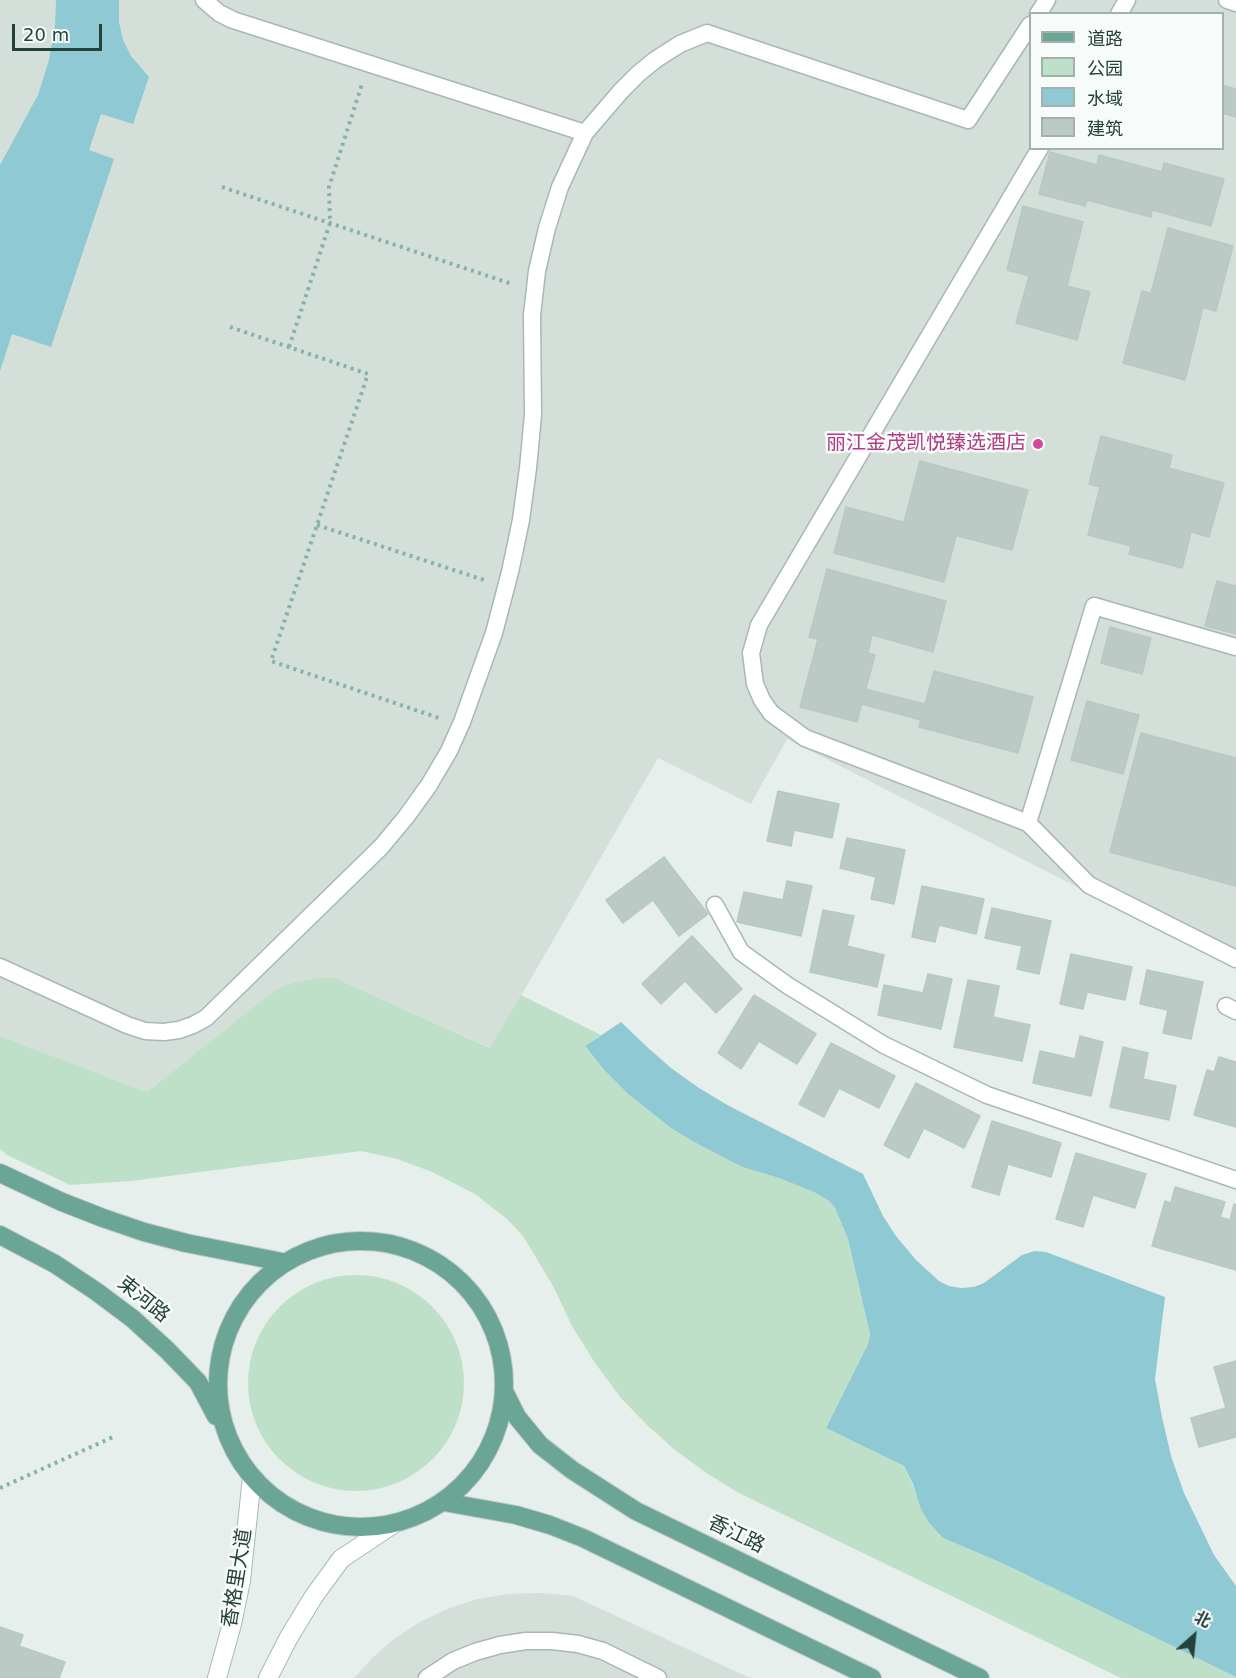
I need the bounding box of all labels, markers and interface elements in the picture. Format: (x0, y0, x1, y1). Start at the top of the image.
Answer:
scale bar (15, 12, 105, 50)
legend (1029, 12, 1224, 150)
text: 20 m (23, 24, 69, 45)
text: 道路 (1087, 28, 1123, 49)
text: 公园 (1087, 58, 1123, 79)
text: 水域 (1087, 88, 1123, 109)
text: 建筑 (1087, 118, 1123, 139)
place label: 丽江金茂凯悦臻选酒店 (826, 432, 1026, 456)
marker: 丽江金茂凯悦臻选酒店 (1031, 437, 1045, 451)
street label: 束河路 (112, 1272, 174, 1328)
street label: 香江路 (704, 1511, 768, 1559)
street label: 香格里大道 (218, 1527, 258, 1629)
north arrow (1164, 1606, 1224, 1666)
text: 北 (1191, 1607, 1214, 1632)

